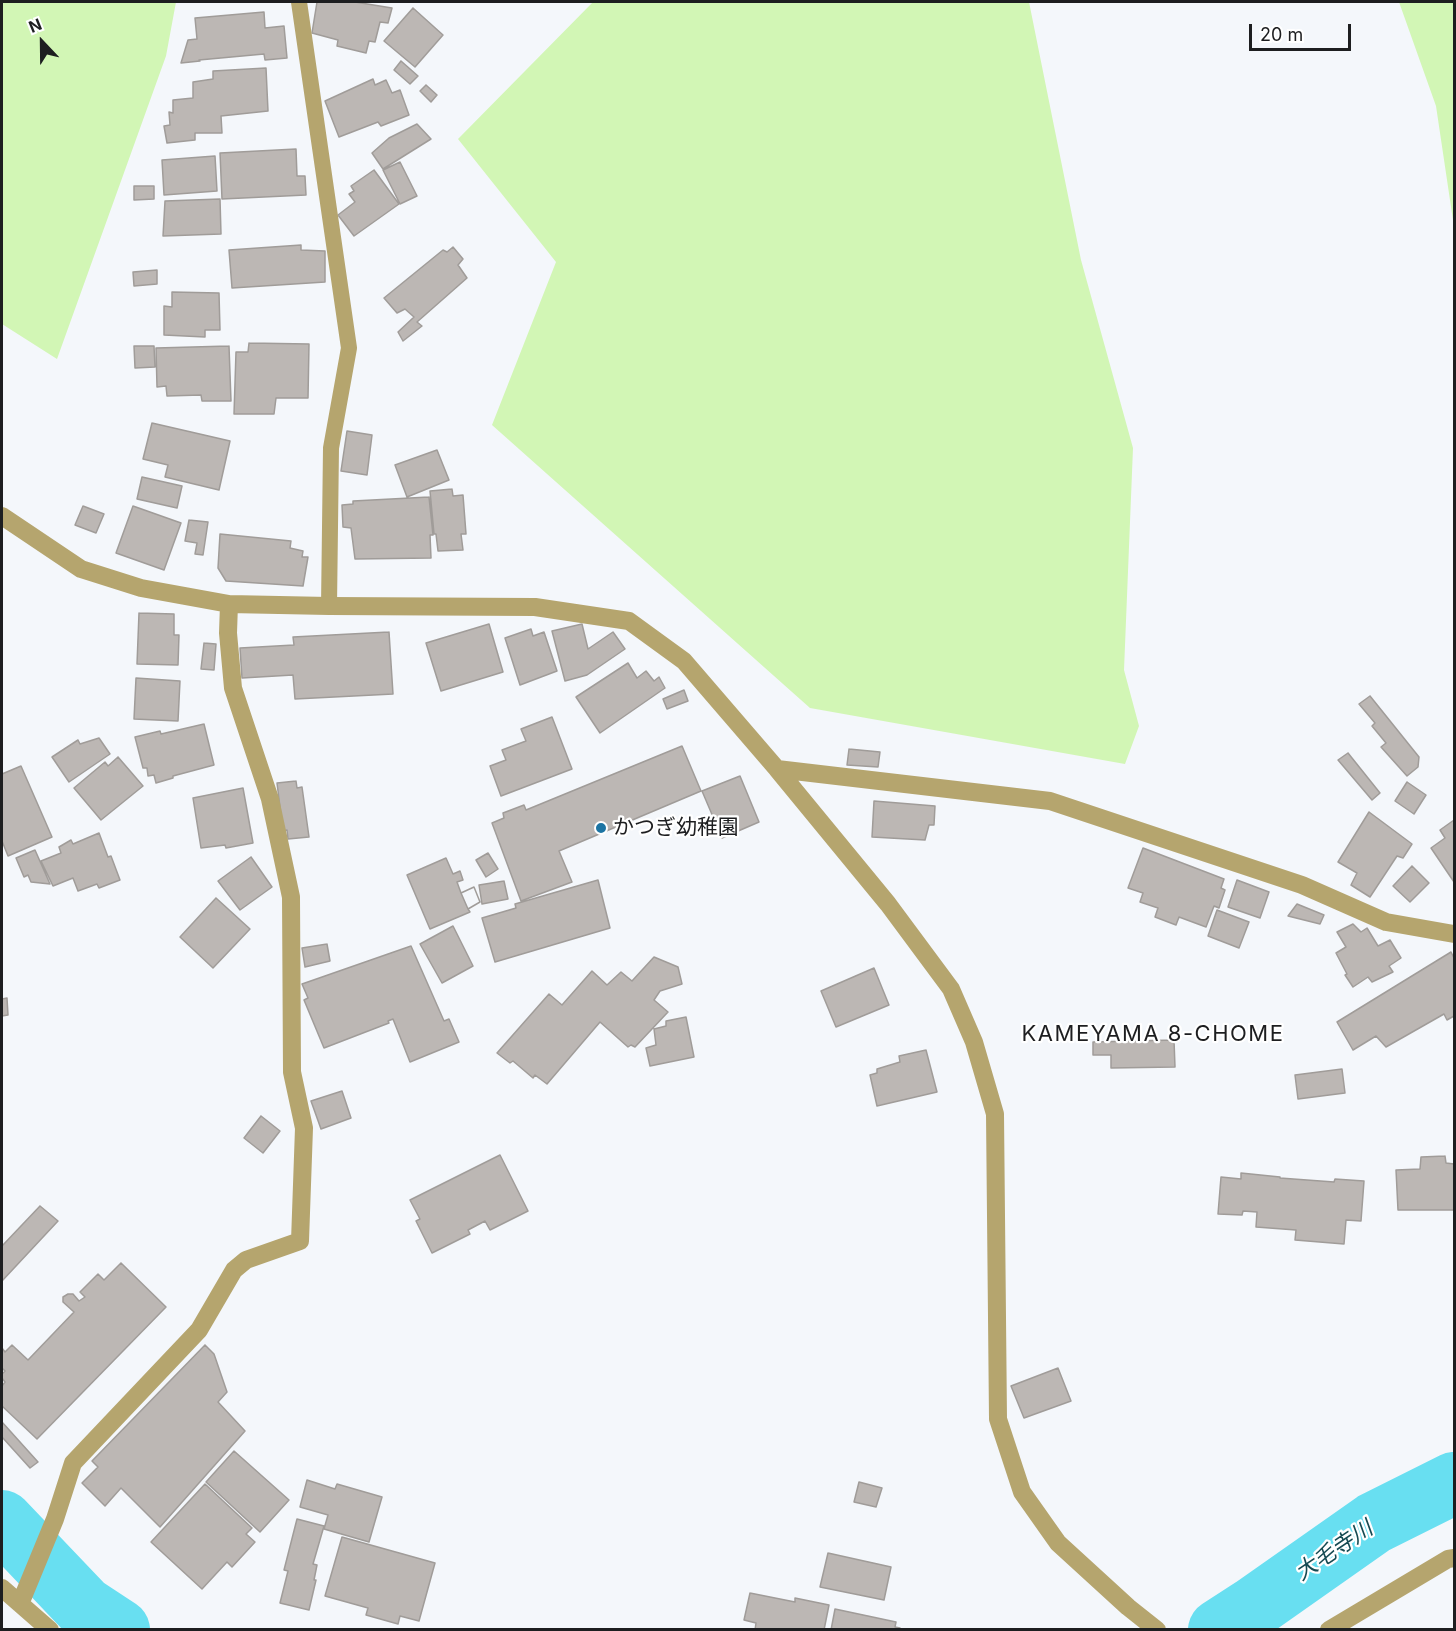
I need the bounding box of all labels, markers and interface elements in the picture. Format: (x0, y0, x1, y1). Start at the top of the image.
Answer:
north arrow (12, 12, 72, 72)
scale bar (1252, 12, 1354, 50)
text: N (26, 14, 45, 37)
text: 20 m (1260, 24, 1303, 45)
place label: かつぎ幼稚園 (613, 815, 739, 841)
marker: かつぎ幼稚園 (594, 821, 608, 835)
district label: KAMEYAMA 8-CHOME (1022, 1021, 1284, 1047)
water label: 大毛寺川 (1290, 1515, 1378, 1587)

